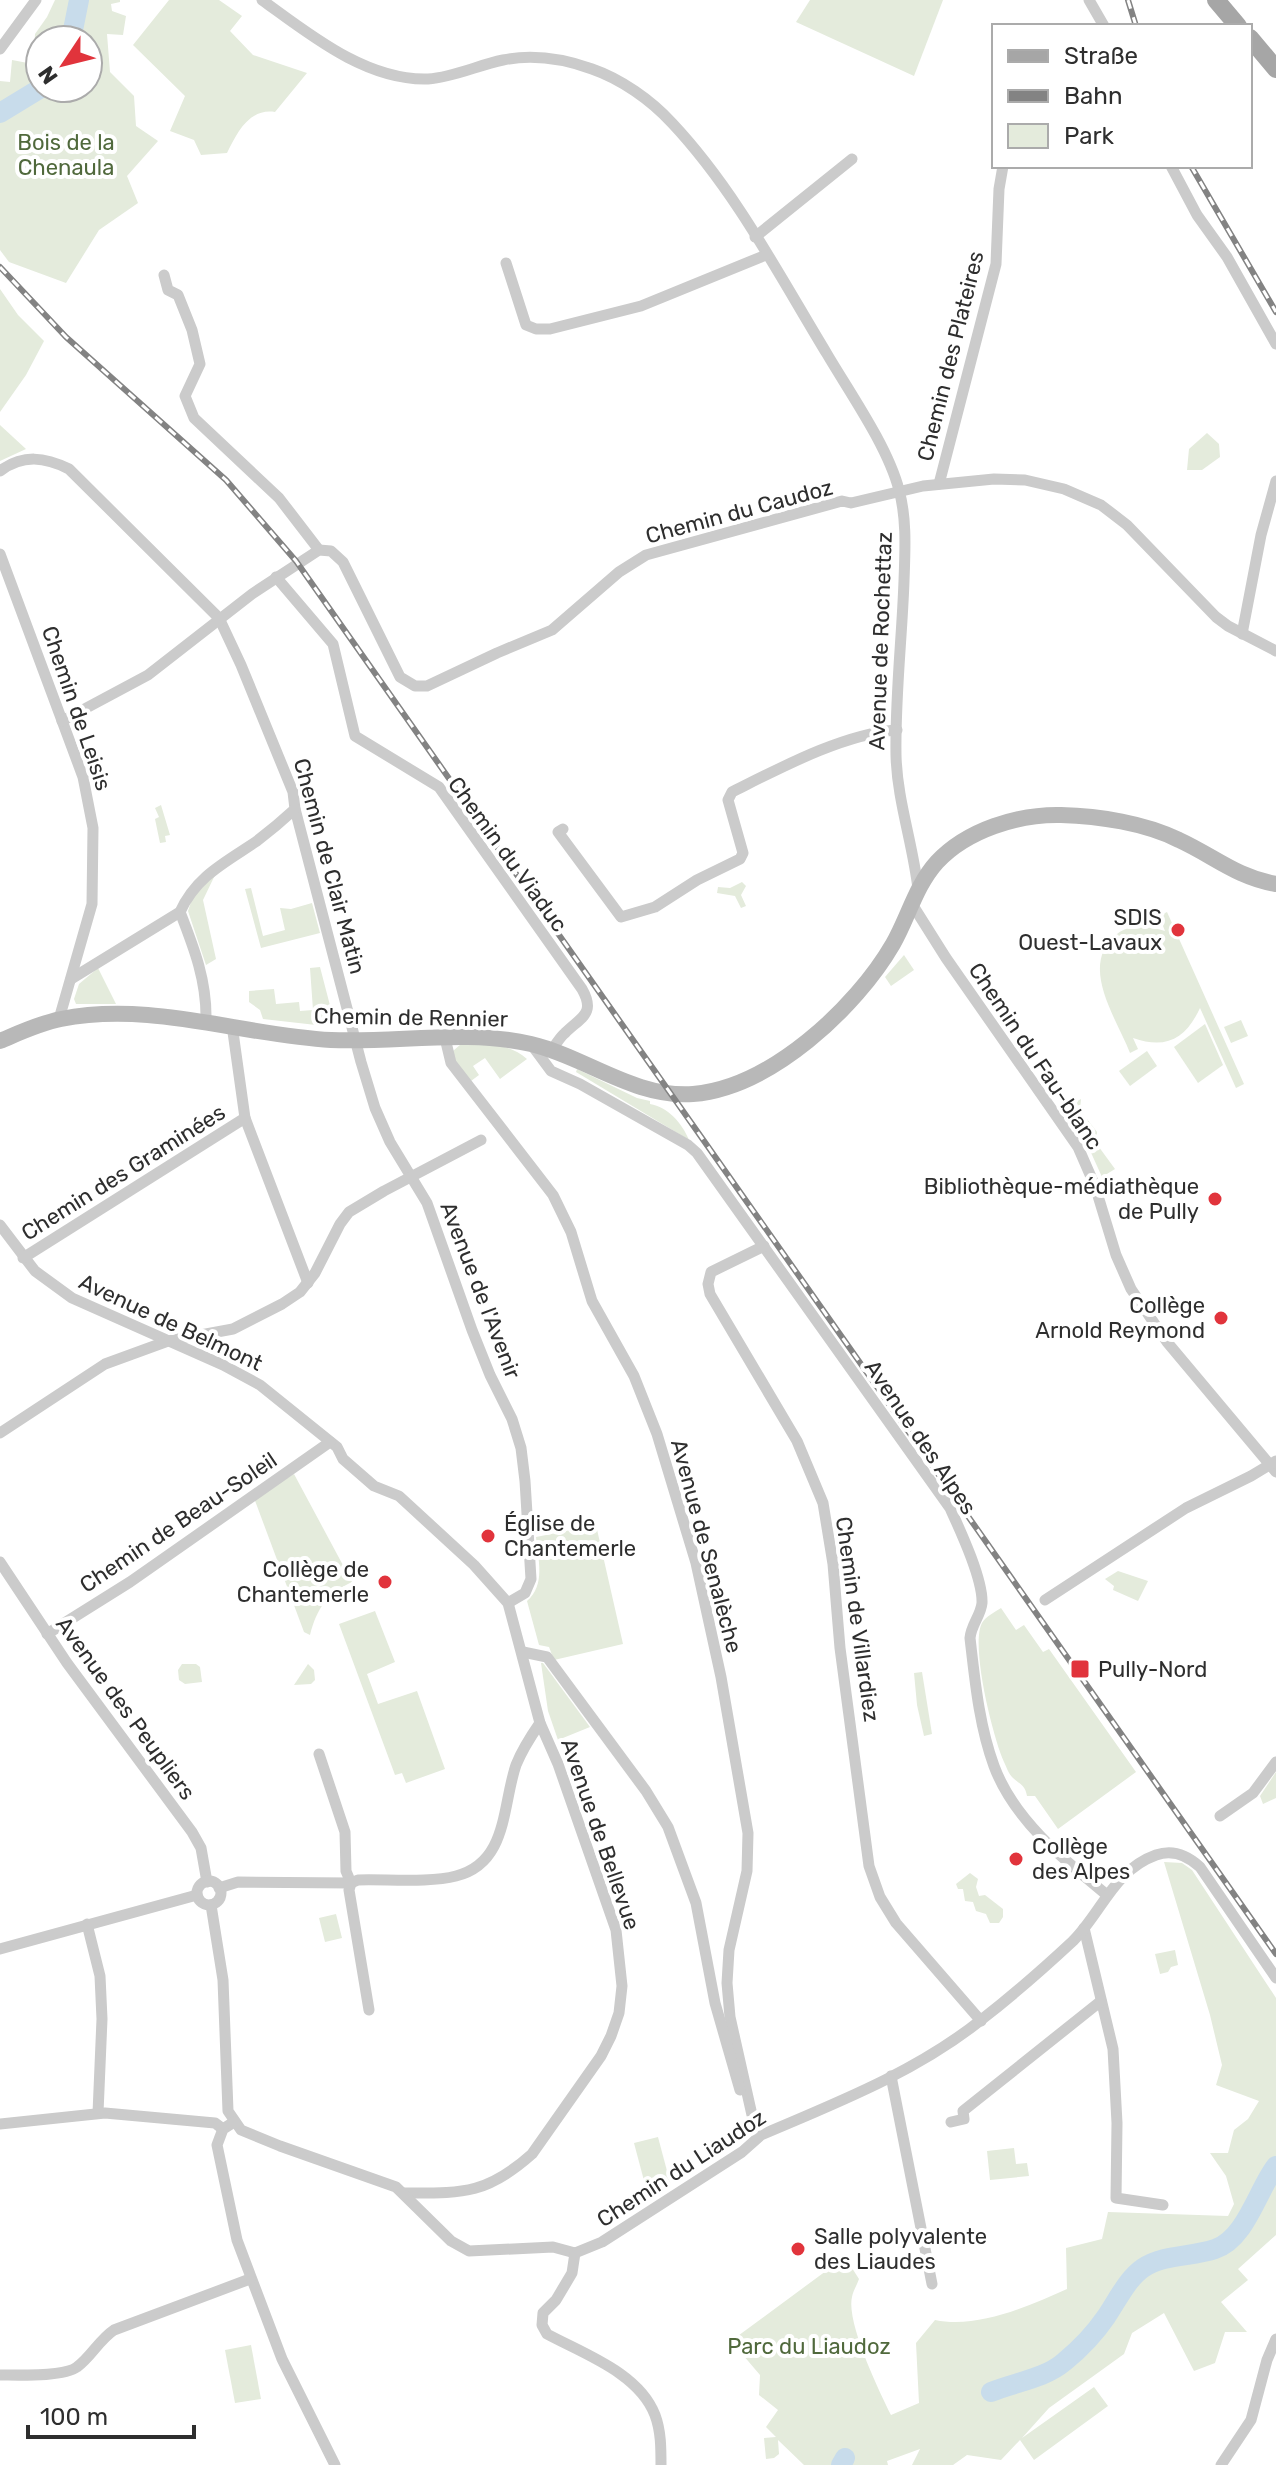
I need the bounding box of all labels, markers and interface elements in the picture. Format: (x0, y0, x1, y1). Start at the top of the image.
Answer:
north arrow (24, 24, 104, 104)
legend (992, 24, 1252, 168)
text: Straße (1064, 42, 1138, 70)
text: N (32, 61, 64, 89)
text: Bahn (1064, 82, 1122, 110)
text: Park (1064, 122, 1115, 150)
park label: Bois de la Chenaula (17, 129, 115, 181)
street label: Chemin des Plateires (911, 248, 990, 464)
street label: Chemin du Caudoz (643, 474, 836, 549)
street label: Avenue de Rochettaz (863, 531, 898, 751)
street label: Chemin de Leisis (36, 622, 117, 794)
street label: Chemin de Clair Matin (288, 755, 371, 977)
street label: Chemin du Viaduc (442, 771, 573, 937)
place label: SDIS Ouest-Lavaux (1018, 904, 1162, 956)
marker: SDIS Ouest-Lavaux (1169, 921, 1187, 939)
street label: Chemin du Fau-blanc (963, 958, 1108, 1155)
street label: Chemin de Rennier (314, 1002, 509, 1033)
street label: Chemin des Graminées (16, 1099, 230, 1246)
place label: Bibliothèque-médiathèque de Pully (924, 1173, 1199, 1225)
marker: Bibliothèque-médiathèque de Pully (1206, 1190, 1224, 1208)
street label: Avenue de l'Avenir (434, 1198, 527, 1383)
street label: Avenue de Belmont (75, 1268, 267, 1377)
place label: Collège Arnold Reymond (1035, 1292, 1205, 1344)
marker: Collège Arnold Reymond (1212, 1309, 1230, 1327)
street label: Avenue des Alpes (859, 1355, 982, 1520)
street label: Avenue de Senalèche (665, 1436, 748, 1656)
street label: Chemin de Beau-Soleil (75, 1446, 282, 1599)
place label: Église de Chantemerle (504, 1510, 636, 1562)
street label: Chemin de Villardiez (830, 1515, 885, 1723)
marker: Église de Chantemerle (479, 1527, 497, 1545)
place label: Collège de Chantemerle (237, 1556, 369, 1608)
marker: Collège de Chantemerle (376, 1573, 394, 1591)
street label: Avenue des Peupliers (50, 1611, 201, 1805)
place label: Pully-Nord (1098, 1656, 1207, 1683)
marker: Pully-Nord (1069, 1658, 1091, 1680)
street label: Avenue de Bellevue (555, 1735, 646, 1933)
place label: Collège des Alpes (1032, 1833, 1130, 1885)
marker: Collège des Alpes (1007, 1850, 1025, 1868)
street label: Chemin du Liaudoz (592, 2104, 771, 2233)
place label: Salle polyvalente des Liaudes (814, 2223, 987, 2275)
marker: Salle polyvalente des Liaudes (789, 2240, 807, 2258)
park label: Parc du Liaudoz (727, 2333, 891, 2360)
scale bar (28, 2389, 194, 2439)
text: 100 m (40, 2403, 108, 2431)

